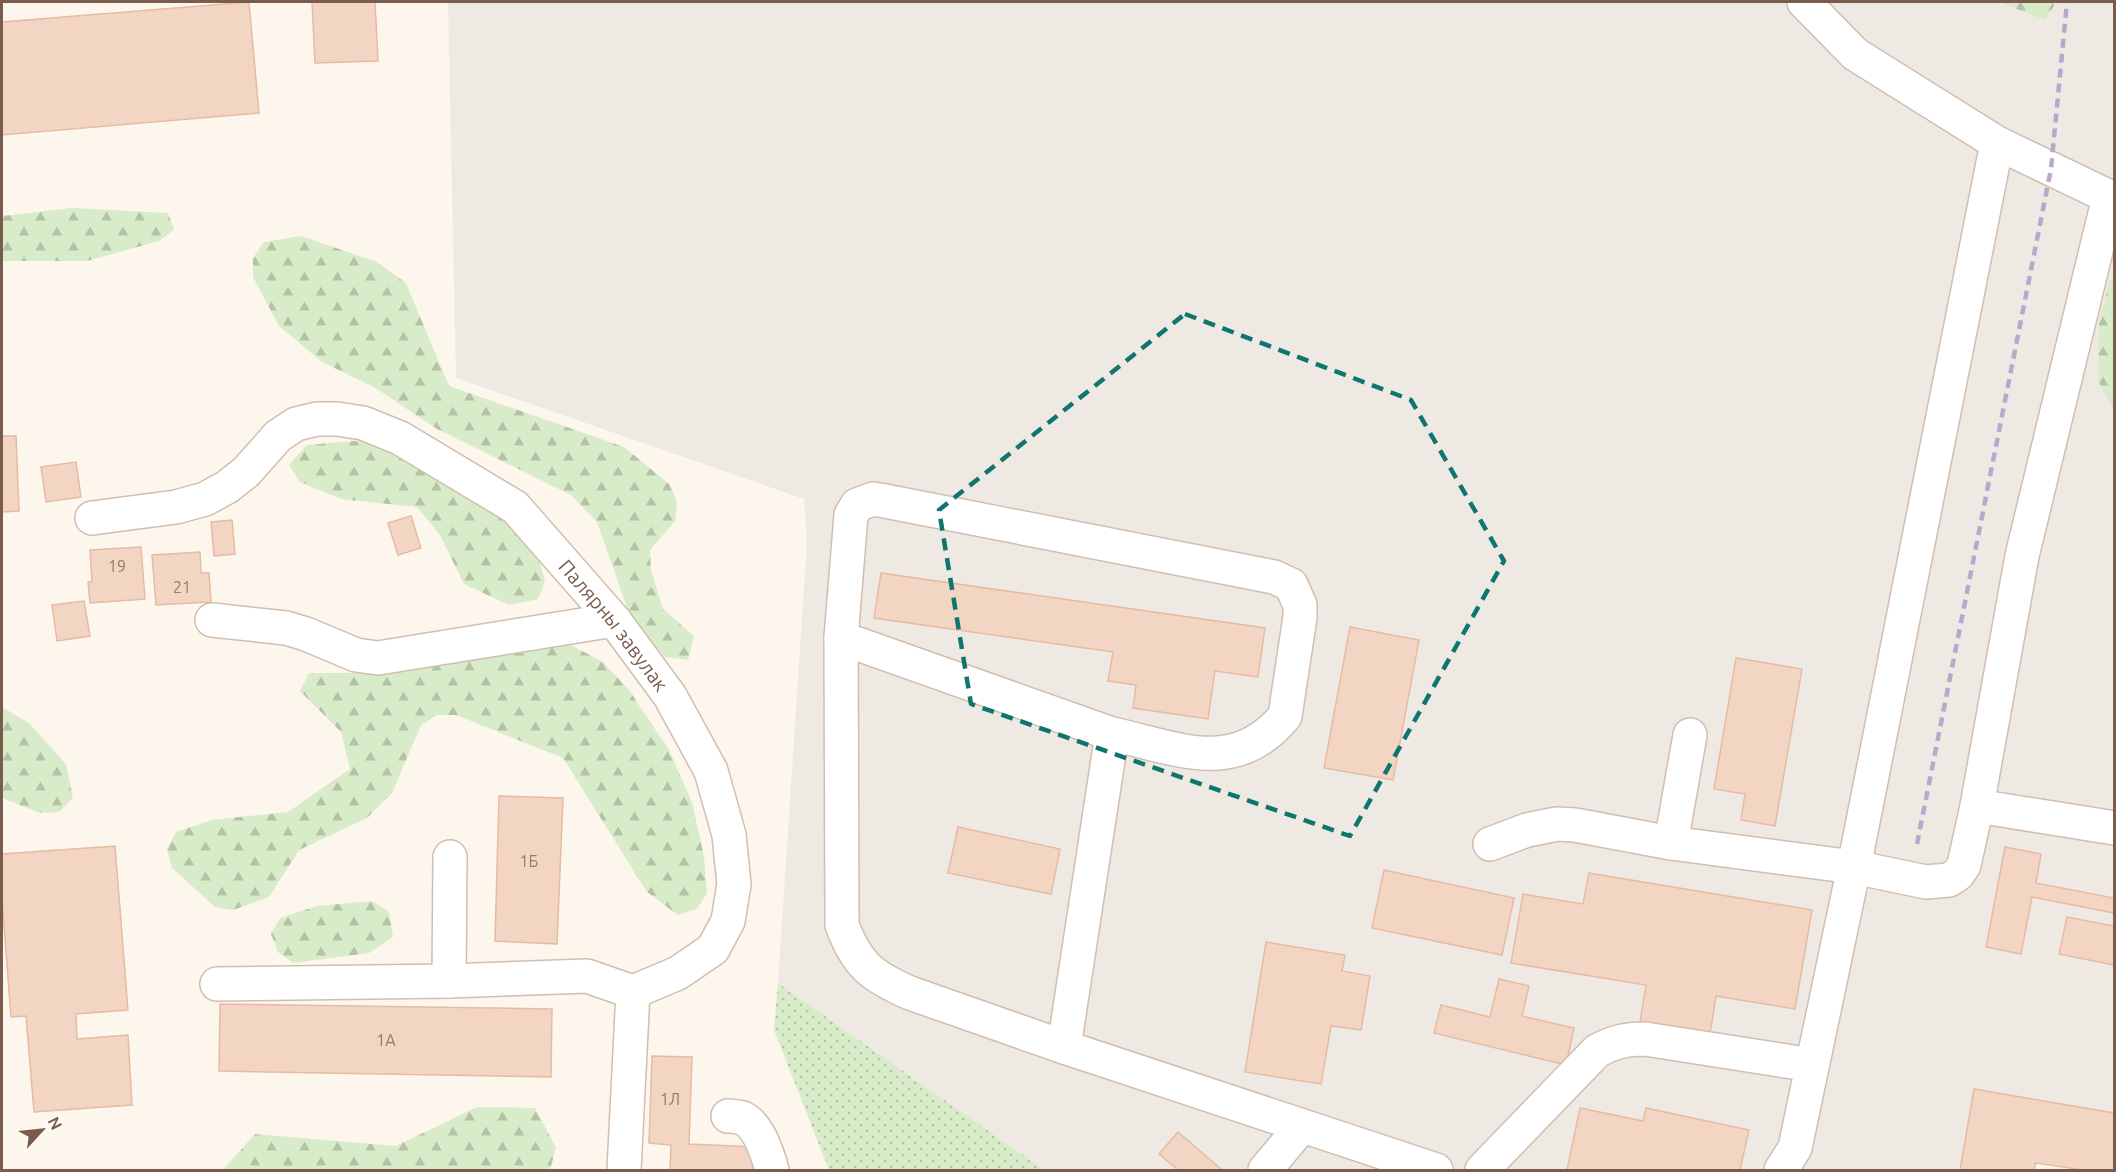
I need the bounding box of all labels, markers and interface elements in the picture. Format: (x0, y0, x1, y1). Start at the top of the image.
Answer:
street label: Палярны завулак (555, 554, 674, 695)
house number: 19 (108, 557, 126, 575)
house number: 21 (173, 578, 191, 596)
house number: 1Б (520, 852, 539, 870)
house number: 1А (376, 1031, 396, 1049)
house number: 1Л (660, 1090, 680, 1108)
north arrow (12, 1100, 72, 1160)
text: N (45, 1114, 66, 1133)

